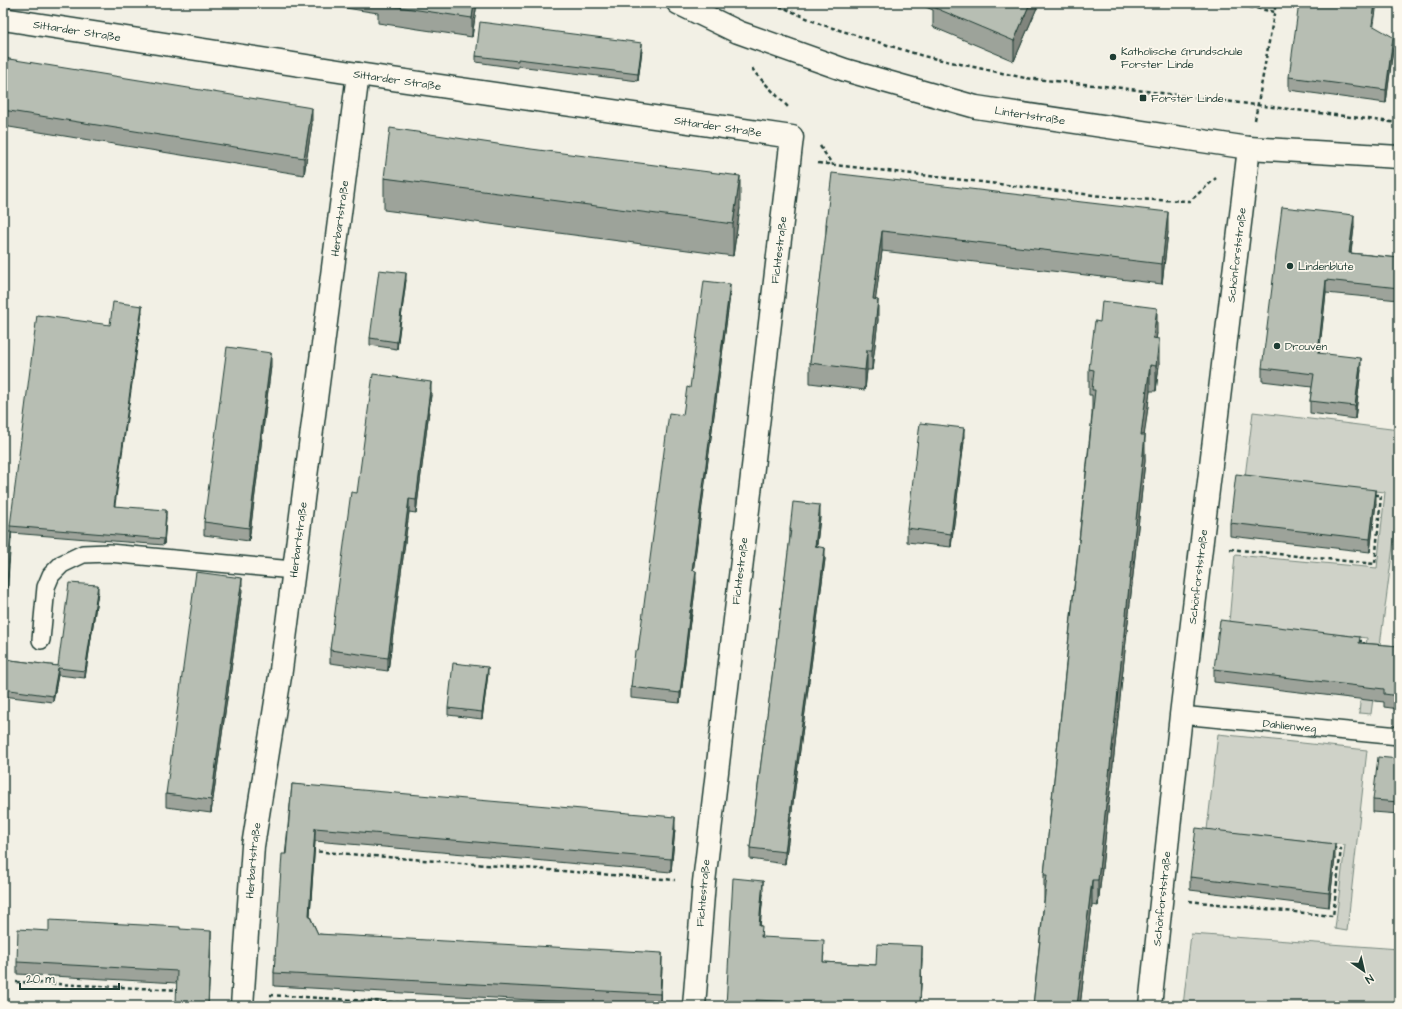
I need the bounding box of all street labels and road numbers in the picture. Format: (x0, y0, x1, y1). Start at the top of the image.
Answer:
street label: Sittarder Straße (32, 16, 122, 45)
street label: Sittarder Straße (352, 66, 442, 93)
street label: Lintertstraße (994, 102, 1066, 128)
street label: Sittarder Straße (673, 112, 763, 140)
street label: Herbartstraße (327, 179, 352, 257)
street label: Schönforststraße (1223, 207, 1249, 303)
street label: Fichtestraße (767, 216, 791, 284)
street label: Herbartstraße (285, 501, 310, 579)
street label: Schönforststraße (1184, 528, 1211, 625)
street label: Fichtestraße (728, 537, 752, 605)
street label: Dahlienweg (1262, 715, 1317, 737)
street label: Herbartstraße (242, 821, 264, 899)
street label: Schönforststraße (1149, 850, 1174, 947)
street label: Fichtestraße (693, 859, 713, 927)

